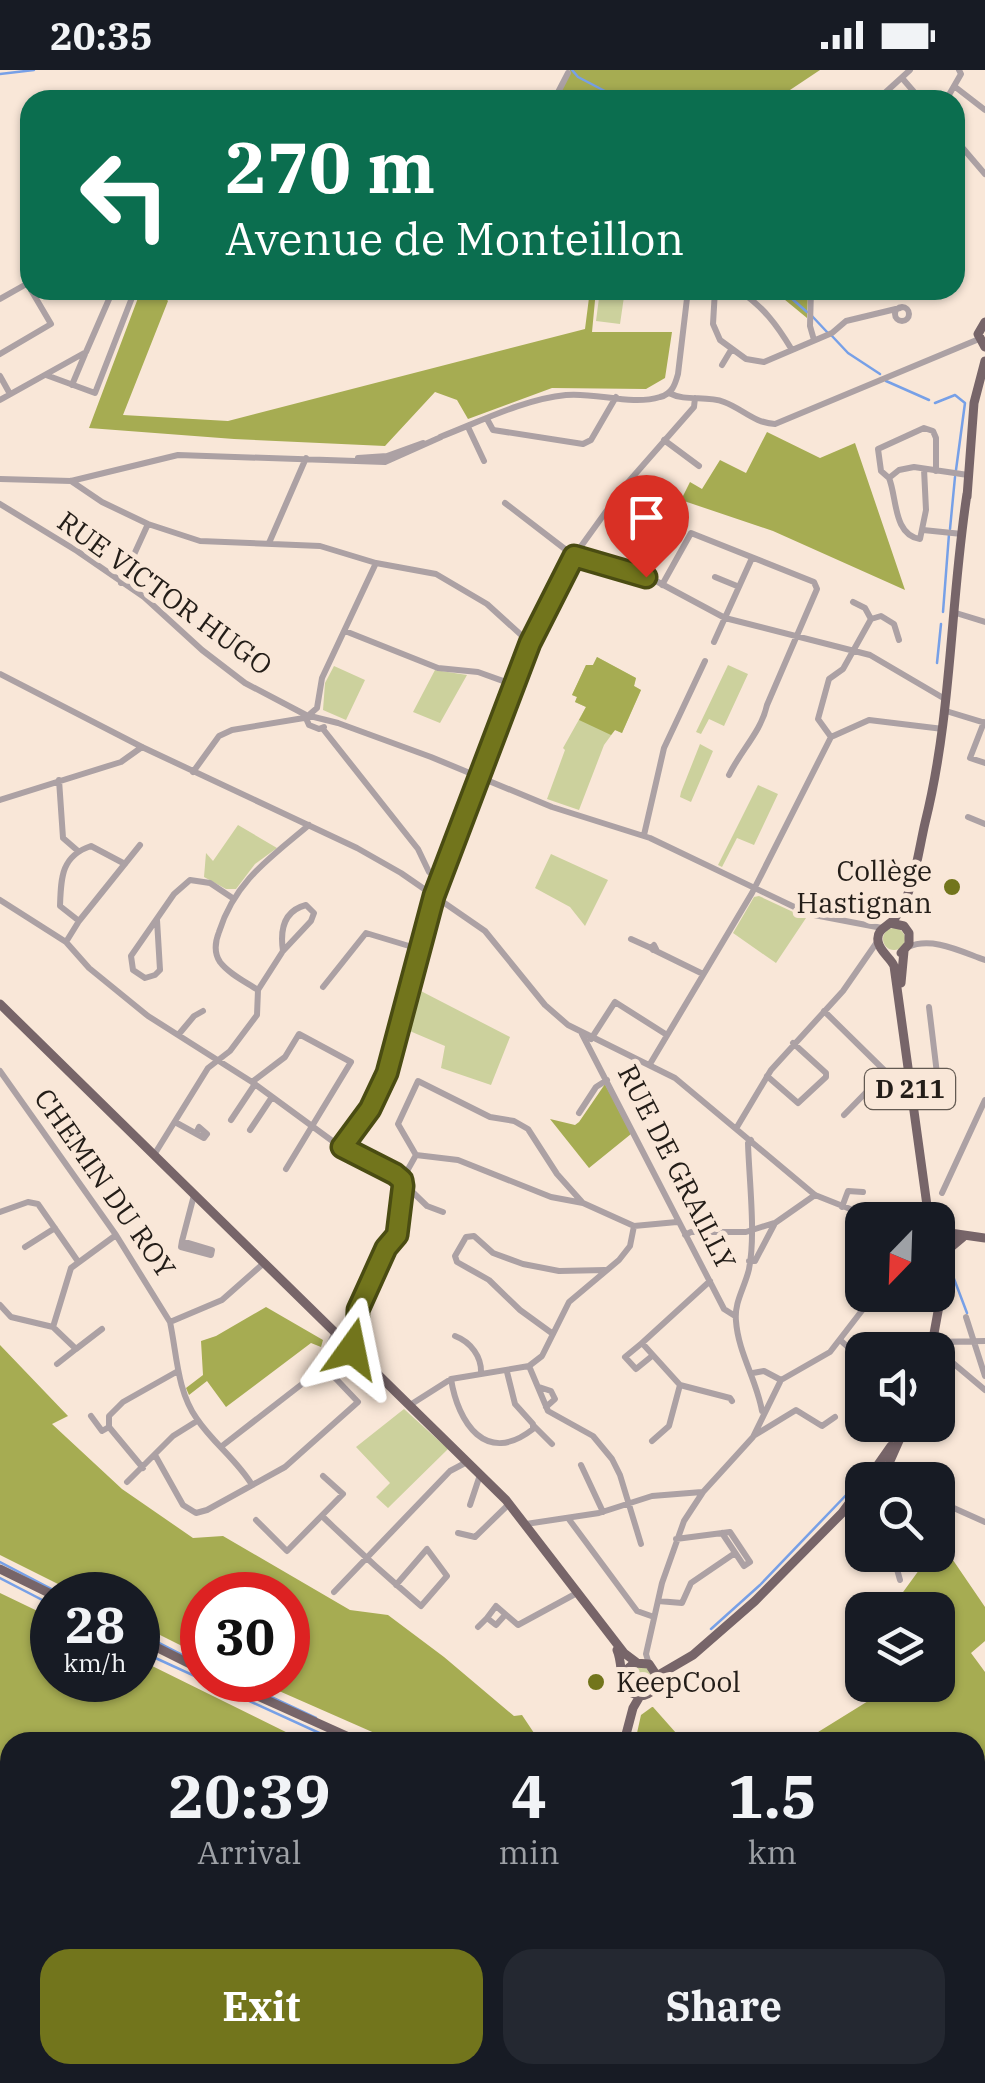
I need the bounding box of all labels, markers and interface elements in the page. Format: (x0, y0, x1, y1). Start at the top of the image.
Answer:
text: 20:35 (50, 11, 153, 60)
text: 270 m (225, 121, 435, 212)
icon: left (60, 130, 190, 260)
text: Avenue de Monteillon (225, 209, 684, 267)
pin (604, 475, 689, 578)
icon: arrive (619, 490, 674, 545)
street label: RUE VICTOR HUGO (51, 502, 280, 683)
place label: Collège Hastignan (796, 852, 932, 921)
marker: Collège Hastignan (941, 876, 963, 898)
street label: RUE DE GRAILLY (610, 1058, 745, 1276)
road number: D 211 (865, 1069, 955, 1109)
street label: CHEMIN DU ROY (26, 1081, 185, 1285)
north arrow (845, 1202, 955, 1312)
map controls (845, 1202, 955, 1702)
position arrow (300, 1297, 404, 1401)
button: sound (845, 1332, 955, 1442)
button: search (845, 1462, 955, 1572)
speed limit sign: 30 (180, 1572, 310, 1702)
text: 28 (65, 1592, 125, 1657)
button: layers (845, 1592, 955, 1702)
text: km/h (63, 1646, 127, 1679)
place label: KeepCool (616, 1663, 741, 1700)
marker: KeepCool (585, 1671, 607, 1693)
text: 20:39 (168, 1756, 330, 1835)
text: 4 (511, 1756, 547, 1835)
text: 1.5 (728, 1756, 817, 1835)
text: Arrival (197, 1831, 301, 1873)
text: min (499, 1831, 560, 1873)
text: km (748, 1831, 797, 1873)
button: Exit (40, 1949, 483, 2064)
button: Share (503, 1949, 945, 2064)

